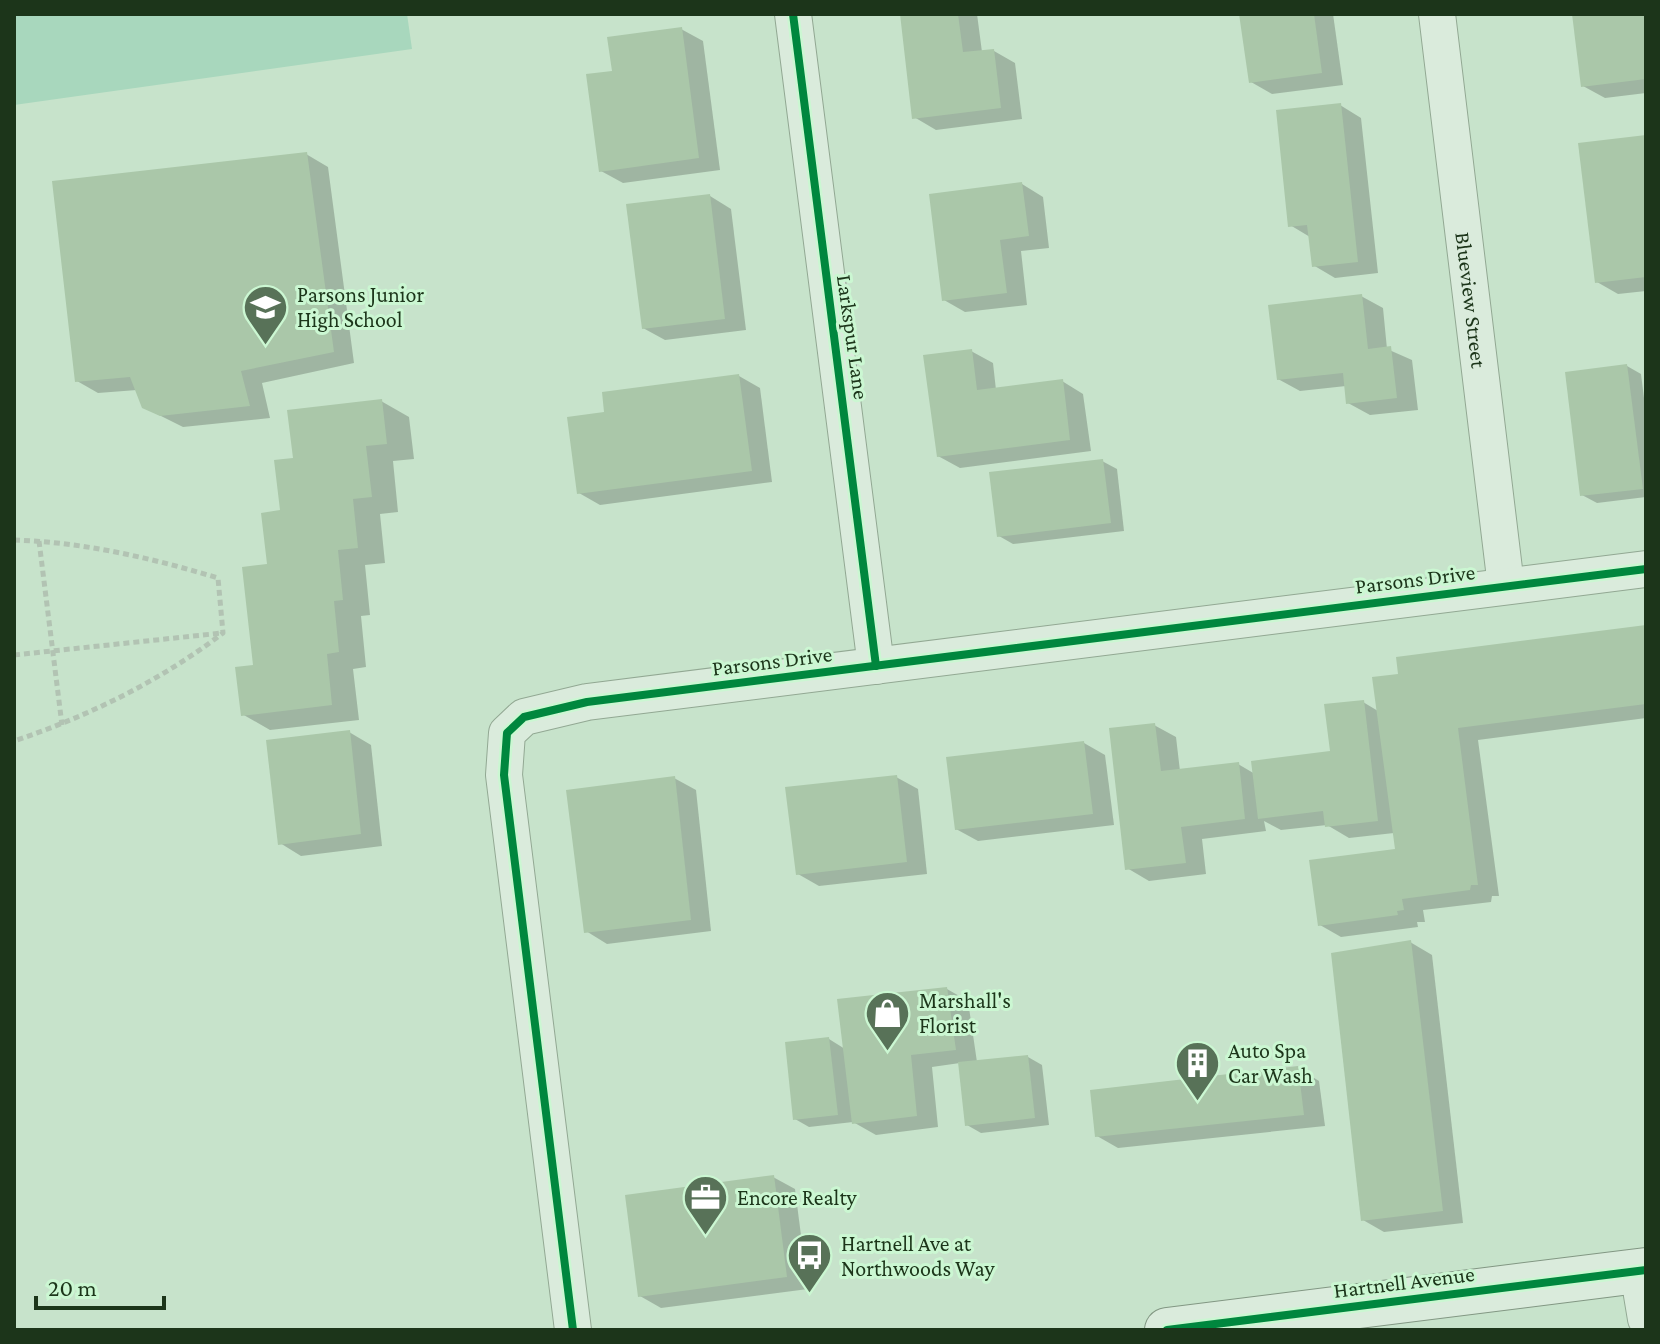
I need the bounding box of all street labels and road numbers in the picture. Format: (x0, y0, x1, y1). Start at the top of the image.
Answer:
street label: Blueview Street (1451, 231, 1492, 370)
street label: Larkspur Lane (832, 273, 874, 401)
street label: Parsons Drive (1354, 559, 1476, 599)
street label: Parsons Drive (711, 641, 833, 681)
street label: Hartnell Avenue (1332, 1261, 1476, 1303)

